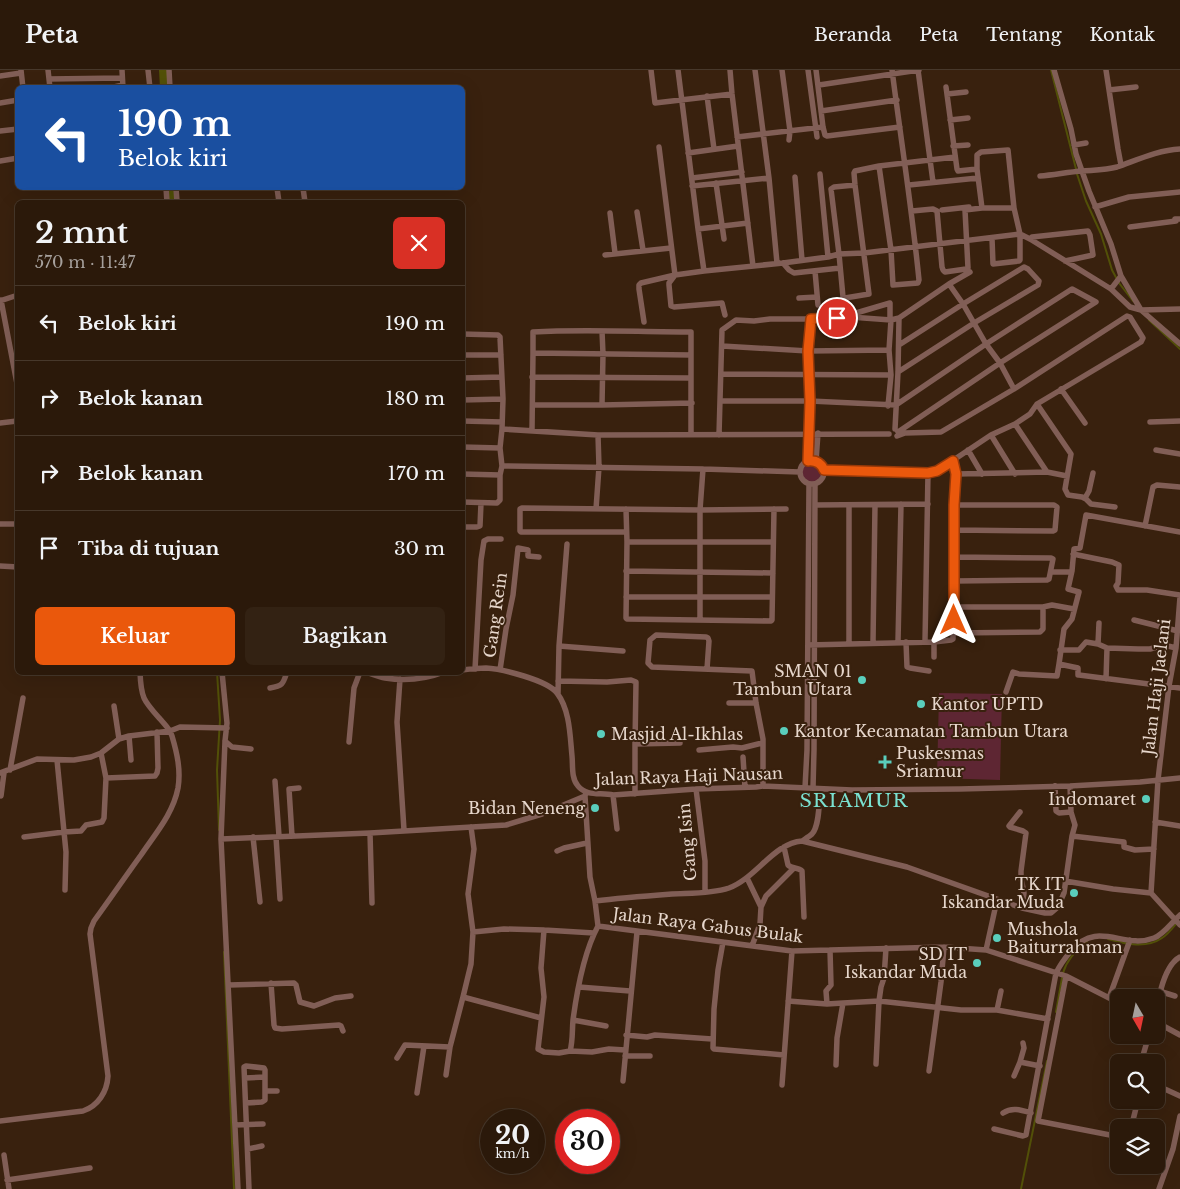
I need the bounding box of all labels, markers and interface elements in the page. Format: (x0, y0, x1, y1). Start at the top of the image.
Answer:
text: Peta (25, 20, 79, 49)
text: Beranda (814, 24, 891, 46)
text: Peta (919, 24, 958, 46)
text: Tentang (986, 24, 1061, 46)
text: Kontak (1089, 24, 1155, 46)
text: 190 m (118, 102, 231, 145)
icon: left (35, 105, 100, 170)
text: Belok kiri (118, 145, 228, 172)
text: 2 mnt (35, 214, 128, 251)
button: close (393, 217, 445, 269)
text: 570 m · 11:47 (35, 252, 135, 272)
pin (816, 297, 858, 339)
icon: arrive (823, 304, 851, 332)
icon: left (35, 309, 63, 337)
text: Belok kiri (78, 312, 177, 335)
text: 190 m (385, 312, 445, 335)
icon: right (35, 384, 63, 412)
text: Belok kanan (78, 387, 203, 410)
text: 180 m (386, 387, 445, 410)
icon: right (35, 459, 63, 487)
text: Belok kanan (78, 462, 203, 485)
text: 170 m (388, 462, 445, 485)
icon: arrive (35, 534, 63, 562)
text: Tiba di tujuan (78, 537, 219, 560)
text: 30 m (394, 537, 445, 560)
street label: Gang Rein (479, 571, 511, 659)
position arrow (927, 593, 979, 645)
button: Keluar (35, 607, 235, 665)
button: Bagikan (245, 607, 445, 665)
street label: Jalan Haji Jaelani (1137, 617, 1174, 758)
place label: SMAN 01 Tambun Utara (733, 661, 852, 699)
marker: SMAN 01 Tambun Utara (856, 674, 868, 686)
place label: Kantor UPTD (931, 694, 1043, 714)
marker: Kantor UPTD (915, 698, 927, 710)
place label: Kantor Kecamatan Tambun Utara (794, 721, 1068, 741)
place label: Masjid Al-Ikhlas (611, 724, 743, 744)
marker: Kantor Kecamatan Tambun Utara (778, 725, 790, 737)
marker: Masjid Al-Ikhlas (595, 728, 607, 740)
place label: Puskesmas Sriamur (896, 743, 984, 781)
marker: Puskesmas Sriamur (878, 755, 892, 769)
street label: Jalan Raya Haji Nausan (593, 763, 783, 789)
district label: SRIAMUR (800, 789, 908, 812)
place label: Indomaret (1048, 789, 1136, 809)
marker: Indomaret (1140, 793, 1152, 805)
place label: Bidan Neneng (468, 798, 585, 818)
marker: Bidan Neneng (589, 802, 601, 814)
street label: Gang Isin (674, 802, 700, 882)
place label: TK IT Iskandar Muda (941, 874, 1064, 912)
marker: TK IT Iskandar Muda (1068, 887, 1080, 899)
street label: Jalan Raya Gabus Bulak (610, 903, 804, 947)
place label: Mushola Baiturrahman (1007, 919, 1123, 957)
marker: Mushola Baiturrahman (991, 932, 1003, 944)
place label: SD IT Iskandar Muda (844, 944, 967, 982)
marker: SD IT Iskandar Muda (971, 957, 983, 969)
north arrow (1110, 989, 1165, 1044)
map controls (1110, 989, 1165, 1174)
button: search (1110, 1054, 1165, 1109)
speed limit sign: 30 (555, 1109, 620, 1174)
button: layers (1110, 1119, 1165, 1174)
text: 20 (495, 1120, 530, 1151)
text: km/h (495, 1146, 530, 1161)

